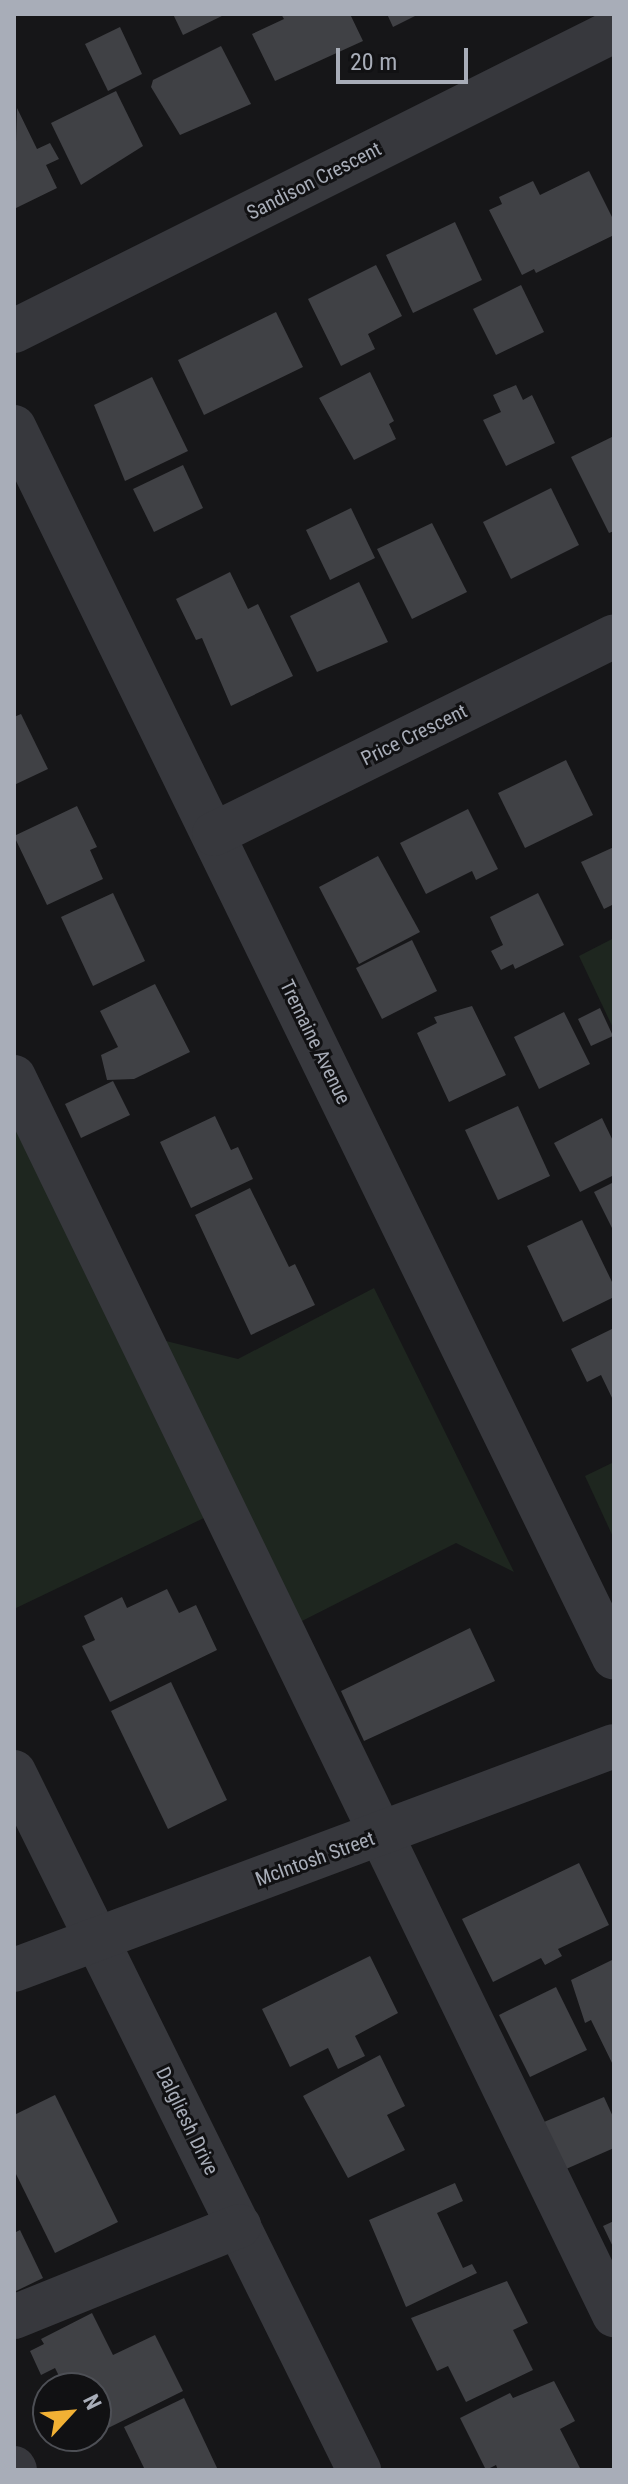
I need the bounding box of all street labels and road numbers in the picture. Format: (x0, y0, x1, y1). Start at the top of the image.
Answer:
street label: Sandison Crescent (243, 137, 385, 225)
street label: Price Crescent (357, 699, 471, 771)
street label: Tremaine Avenue (275, 976, 355, 1108)
street label: McIntosh Street (252, 1826, 378, 1892)
street label: Dalgliesh Drive (151, 2063, 223, 2179)

